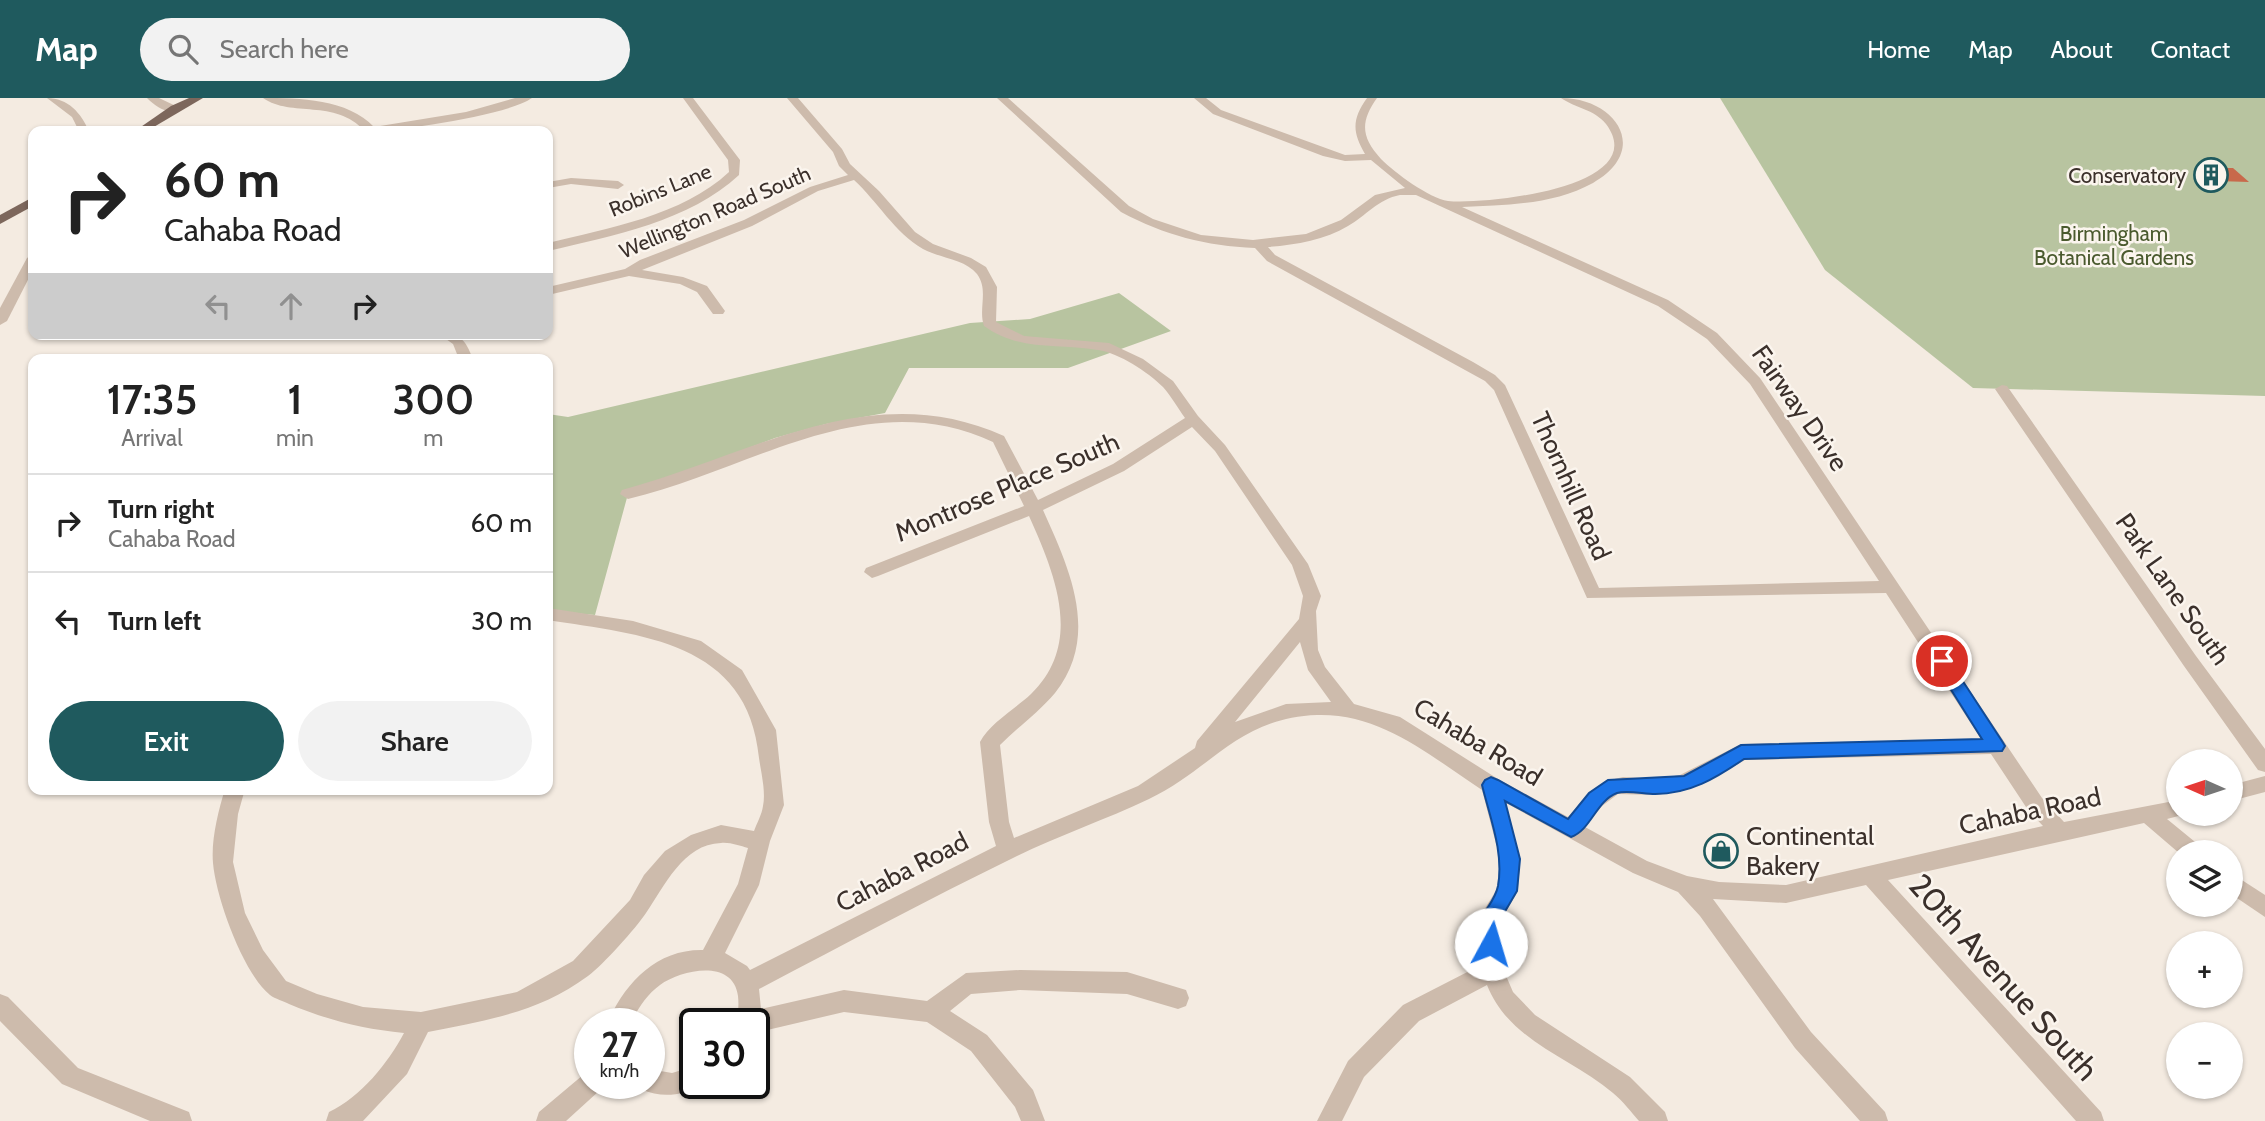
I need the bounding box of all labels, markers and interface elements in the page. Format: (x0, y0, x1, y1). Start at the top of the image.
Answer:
search box (140, 18, 630, 81)
text: Map (35, 29, 98, 69)
icon: search (164, 30, 202, 68)
text: Search here (220, 33, 349, 65)
text: Home (1867, 35, 1930, 64)
text: Map (1968, 35, 2013, 64)
text: About (2051, 35, 2113, 64)
text: Contact (2151, 35, 2230, 64)
text: 60 m (164, 150, 280, 209)
icon: right (49, 154, 140, 245)
building icon: Conservatory (2192, 156, 2230, 194)
street label: Robins Lane (605, 158, 715, 222)
street label: Wellington Road South (616, 160, 814, 264)
place label: Conservatory (2068, 163, 2186, 188)
text: Cahaba Road (164, 210, 342, 249)
park label: Birmingham Botanical Gardens (2034, 221, 2194, 270)
icon: left (199, 287, 237, 325)
icon: ahead (272, 287, 310, 325)
icon: right (345, 287, 383, 325)
street label: Fairway Drive (1745, 339, 1855, 477)
text: 17:35 (107, 373, 197, 425)
text: 1 (287, 373, 302, 425)
text: 300 (393, 373, 474, 425)
street label: Thornhill Road (1524, 407, 1618, 565)
text: Arrival (121, 424, 183, 452)
text: min (276, 424, 314, 452)
text: m (423, 424, 444, 452)
street label: Montrose Place South (890, 425, 1124, 549)
text: Turn right (108, 493, 214, 525)
icon: right (49, 504, 87, 542)
text: 60 m (470, 507, 532, 539)
street label: Park Lane South (2109, 507, 2237, 671)
text: Cahaba Road (108, 525, 236, 553)
icon: left (49, 602, 87, 640)
text: Turn left (108, 605, 201, 637)
text: 30 m (471, 605, 532, 637)
pin (1912, 631, 1972, 691)
icon: arrive (1923, 642, 1961, 680)
street label: Cahaba Road (1408, 691, 1548, 793)
button: Exit (49, 701, 284, 781)
button: Share (298, 701, 532, 781)
north arrow (2166, 749, 2244, 826)
map controls (2166, 749, 2243, 1099)
street label: Cahaba Road (1956, 780, 2104, 842)
place label: Continental Bakery (1746, 820, 1874, 882)
street label: Cahaba Road (830, 825, 974, 919)
shop icon: Continental Bakery (1702, 832, 1740, 870)
button: layers (2166, 840, 2243, 917)
street label: 20th Avenue South (1901, 866, 2107, 1088)
position arrow (1454, 907, 1528, 981)
button: + (2166, 931, 2243, 1008)
speed limit sign: 30 (679, 1008, 770, 1099)
button: − (2166, 1022, 2243, 1099)
text: 27 (601, 1023, 638, 1066)
text: km/h (600, 1060, 639, 1082)

